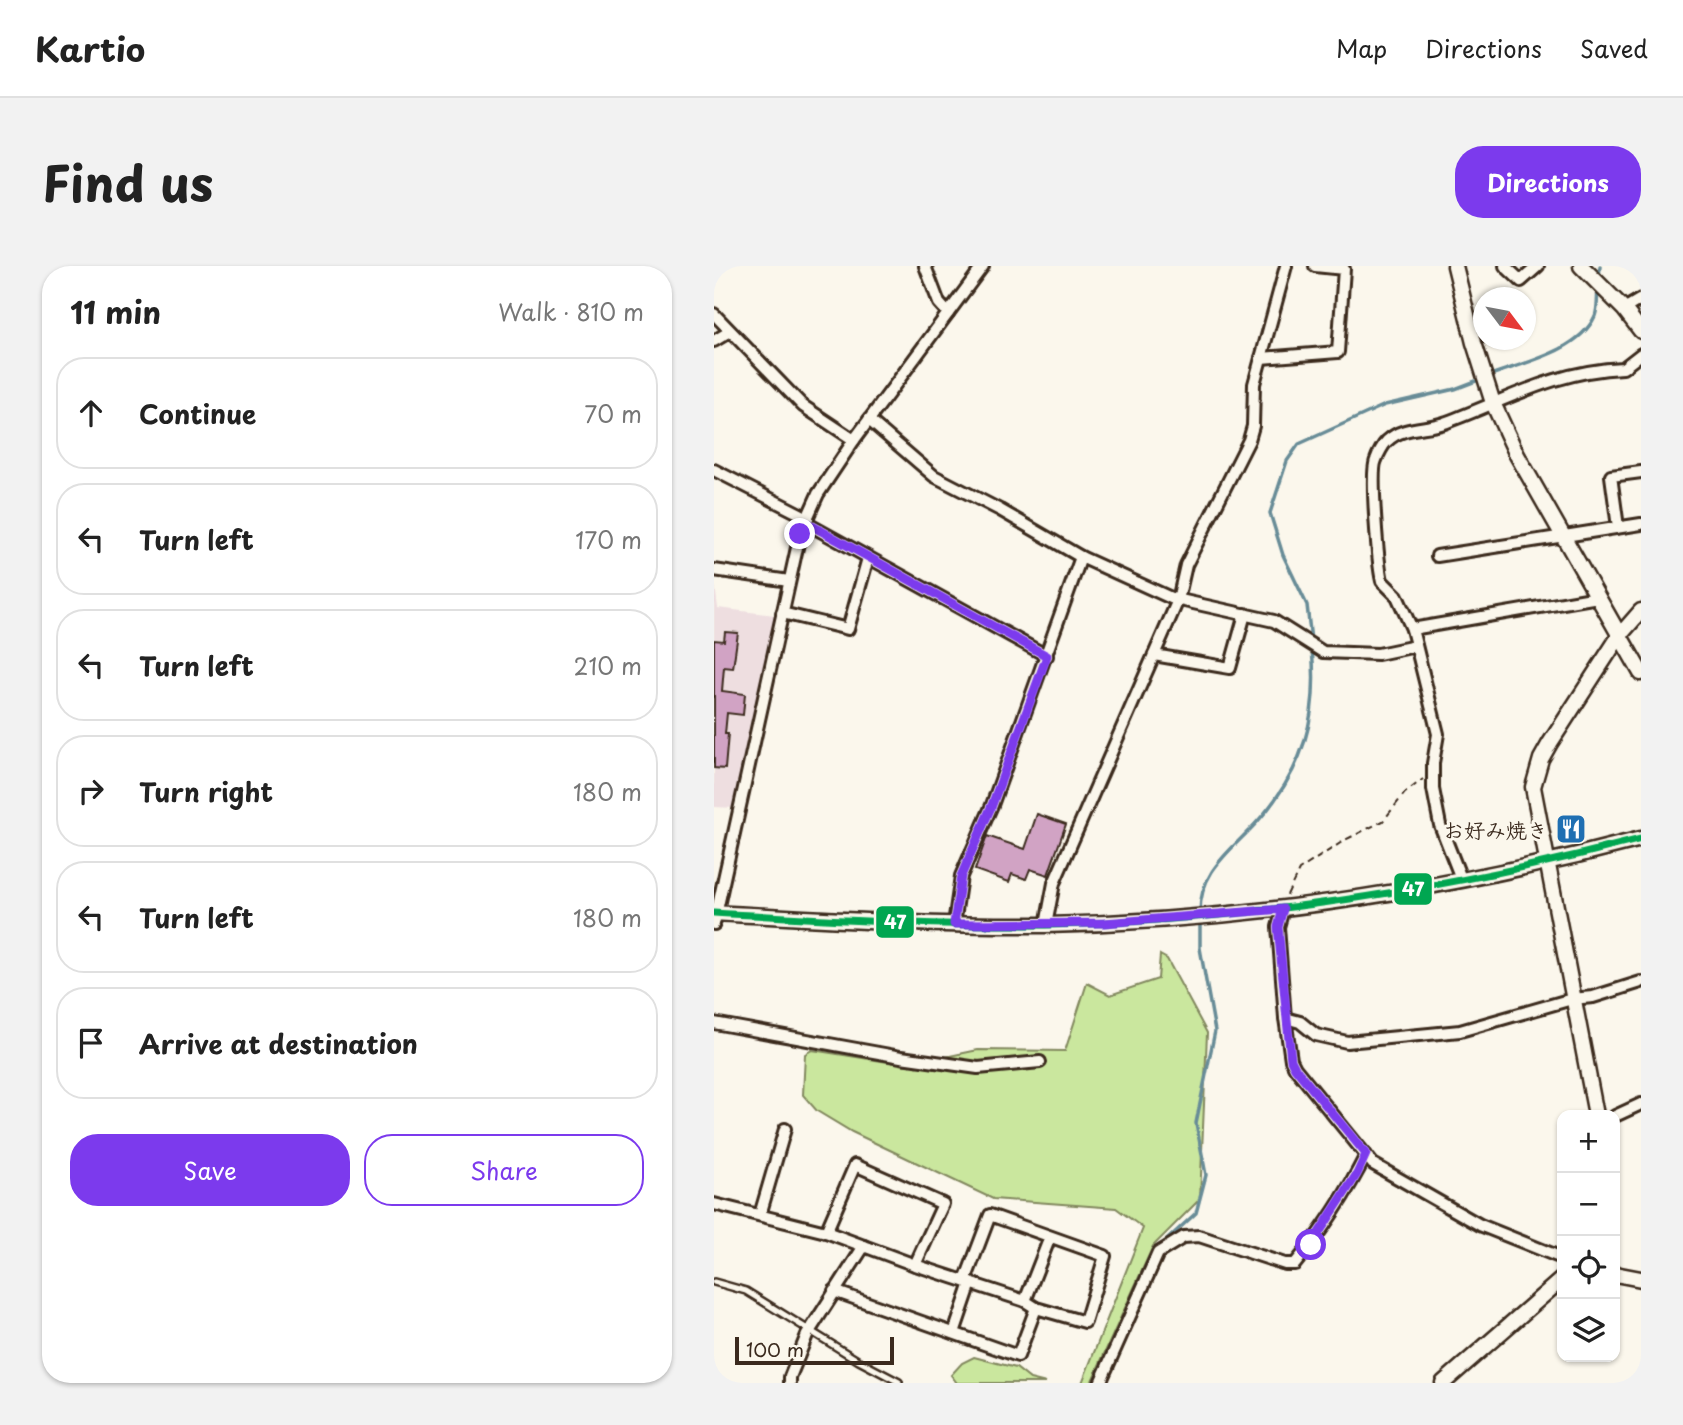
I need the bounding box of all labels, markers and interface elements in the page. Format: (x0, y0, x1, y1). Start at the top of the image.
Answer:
text: Kartio (35, 23, 145, 73)
text: Map (1336, 30, 1387, 66)
text: Directions (1425, 30, 1542, 66)
text: Saved (1580, 30, 1648, 66)
text: Find us (42, 145, 213, 219)
button: Directions (1455, 146, 1641, 218)
north arrow (1473, 287, 1536, 350)
text: 11 min (70, 289, 161, 334)
text: Walk · 810 m (498, 294, 644, 329)
icon: ahead (72, 394, 110, 432)
text: Continue (139, 394, 256, 433)
text: 70 m (584, 396, 642, 431)
route end (784, 518, 815, 549)
icon: left (72, 520, 110, 558)
text: Turn left (139, 520, 254, 559)
text: 170 m (575, 522, 642, 557)
icon: left (72, 646, 110, 684)
text: Turn left (139, 646, 254, 685)
text: 210 m (574, 648, 642, 683)
icon: right (72, 772, 110, 810)
text: Turn right (139, 772, 273, 811)
text: 180 m (573, 774, 642, 809)
restaurant icon: お好み焼き (1554, 812, 1588, 846)
place label: お好み焼き (1443, 813, 1548, 845)
line badge: 47 (1393, 872, 1433, 906)
text: 47 (1402, 874, 1424, 902)
icon: left (72, 898, 110, 936)
text: Turn left (139, 898, 254, 937)
text: 180 m (573, 900, 642, 935)
line badge: 47 (875, 905, 915, 939)
text: 47 (884, 907, 906, 935)
icon: arrive (72, 1024, 110, 1062)
text: Arrive at destination (139, 1024, 418, 1063)
map controls (1557, 1110, 1620, 1362)
button: + (1557, 1110, 1620, 1173)
button: Save (70, 1134, 350, 1206)
button: Share (364, 1134, 644, 1206)
button: − (1557, 1173, 1620, 1236)
route start (1295, 1229, 1326, 1260)
button: locate (1557, 1236, 1620, 1299)
button: layers (1557, 1299, 1620, 1362)
scale bar (735, 1334, 894, 1366)
text: 100 m (746, 1335, 804, 1363)

